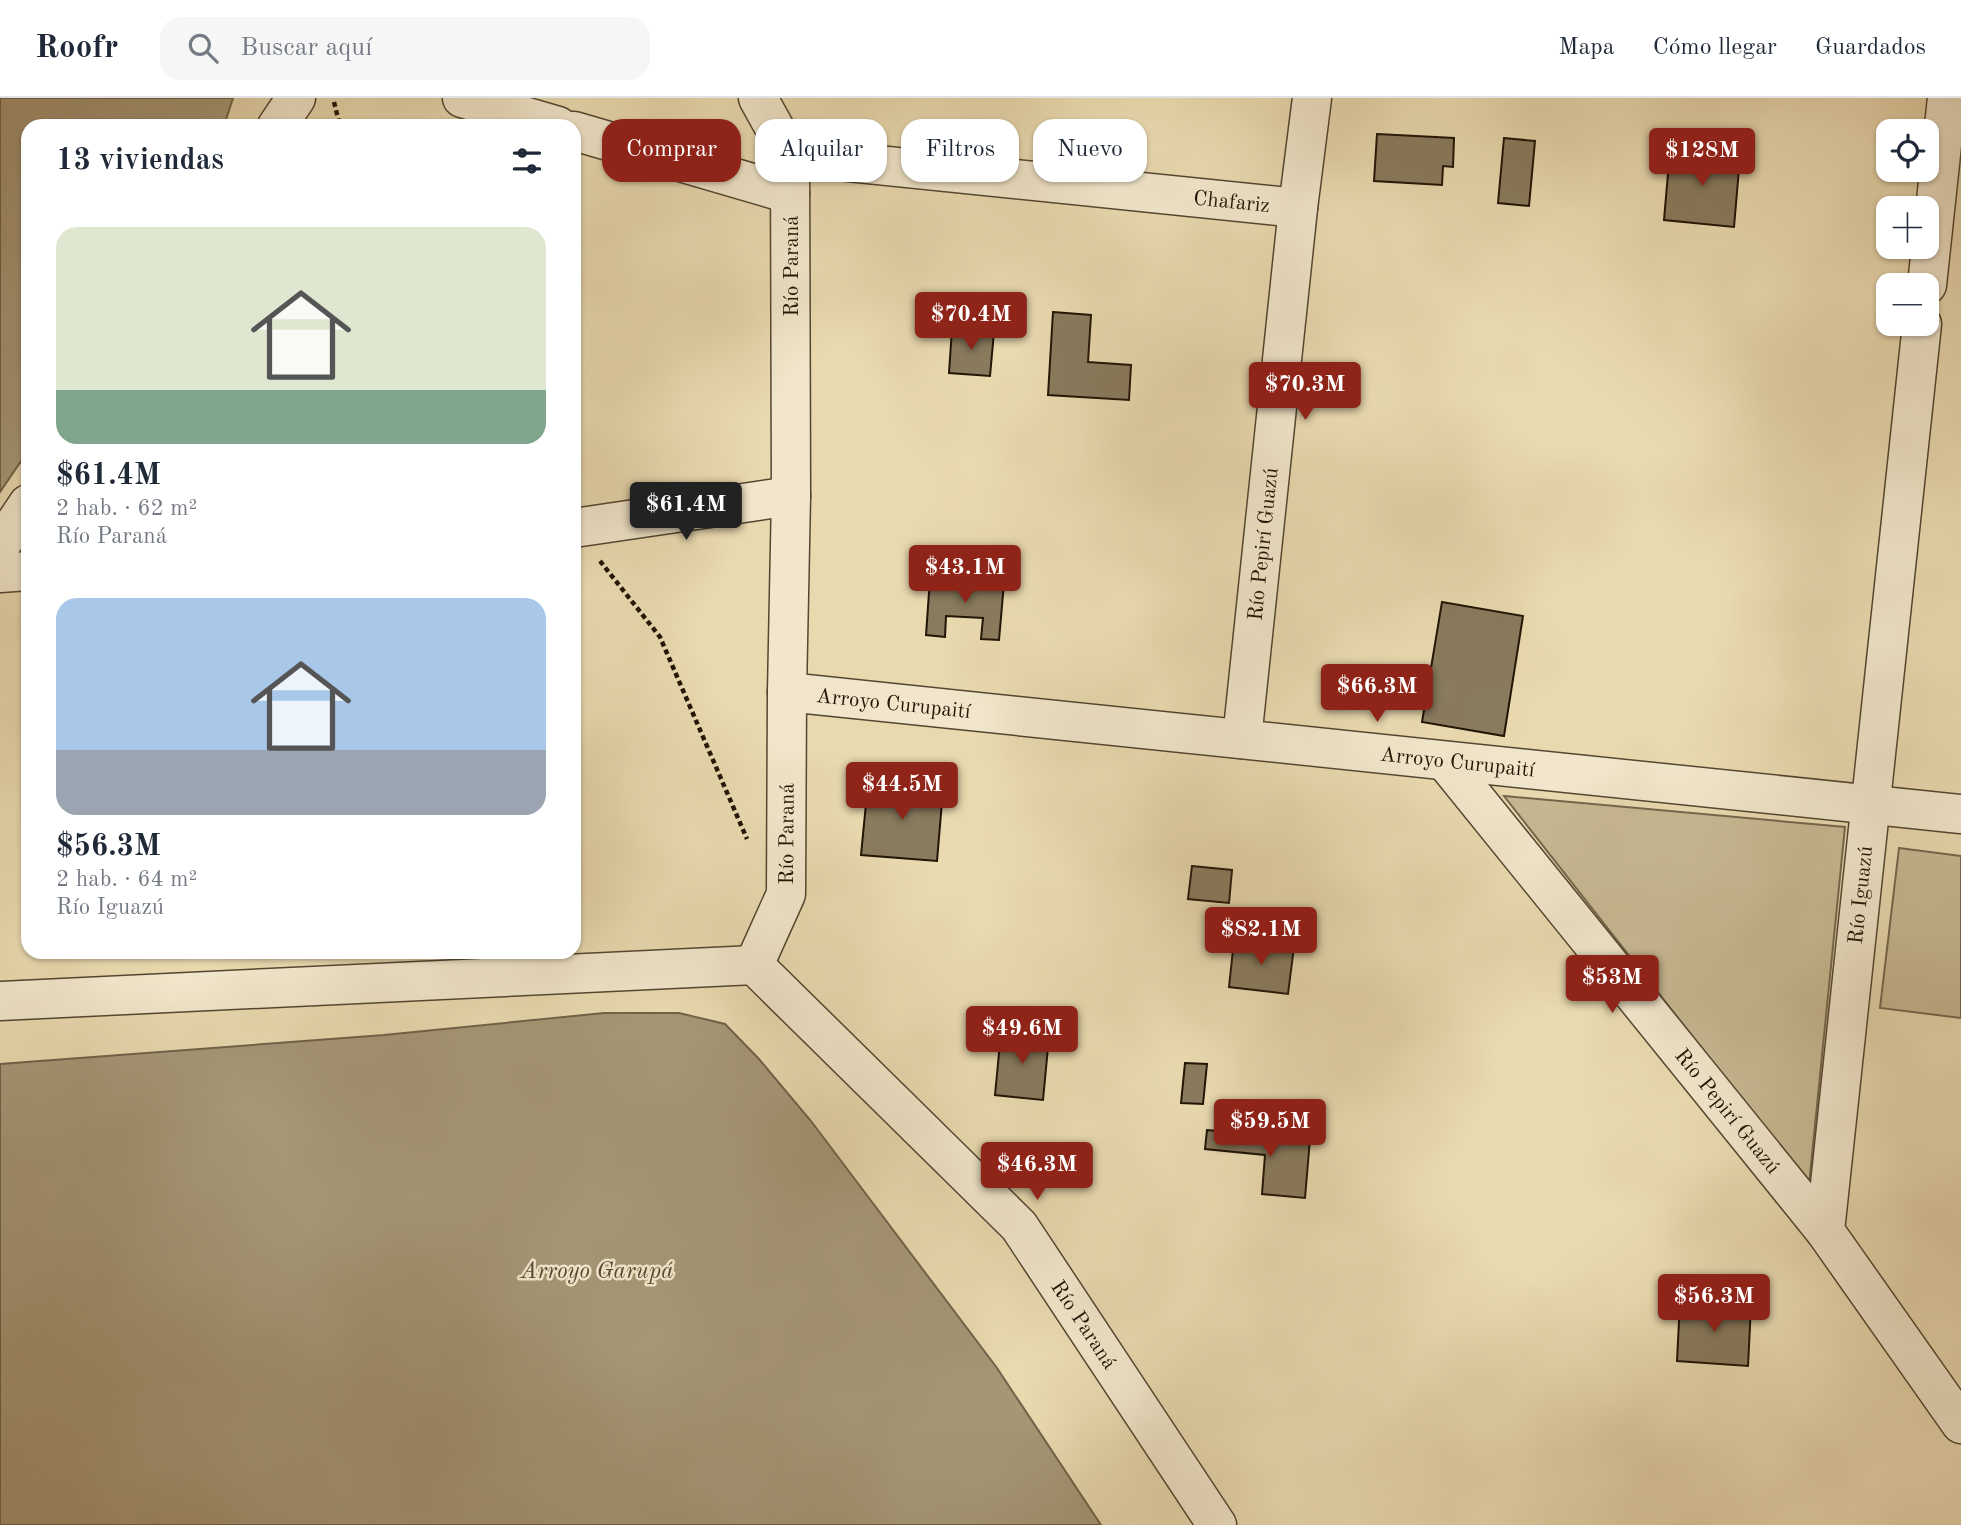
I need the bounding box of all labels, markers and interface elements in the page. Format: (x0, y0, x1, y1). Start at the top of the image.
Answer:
search box (160, 17, 650, 80)
icon: search (184, 29, 222, 67)
text: Roofr (35, 32, 118, 65)
text: Buscar aquí (240, 35, 372, 61)
text: Mapa (1558, 36, 1615, 60)
text: Cómo llegar (1653, 36, 1777, 60)
text: Guardados (1815, 36, 1926, 60)
chip: Comprar (602, 119, 741, 182)
chip: Alquilar (755, 119, 887, 182)
chip: Filtros (901, 119, 1019, 182)
chip: Nuevo (1033, 119, 1147, 182)
map controls (1876, 119, 1939, 336)
button: locate (1876, 119, 1939, 182)
pin: $128M (1653, 129, 1751, 188)
text: $128M (1665, 139, 1739, 162)
icon: filters (508, 142, 546, 180)
text: 13 viviendas (56, 146, 224, 176)
street label: Chafariz (1192, 188, 1271, 217)
button: + (1876, 196, 1939, 259)
street label: Río Paraná (782, 215, 803, 317)
icon: home (238, 272, 364, 398)
button: − (1876, 273, 1939, 336)
pin: $70.4M (914, 292, 1028, 352)
text: $70.4M (931, 303, 1011, 326)
pin: $70.3M (1248, 362, 1362, 422)
text: $70.3M (1265, 373, 1345, 396)
text: $61.4M (56, 461, 161, 491)
street label: Río Pepirí Guazú (1246, 467, 1283, 622)
pin: $61.4M (629, 482, 743, 542)
text: $61.4M (646, 493, 726, 516)
text: 2 hab. · 62 m² (56, 497, 197, 520)
text: Río Paraná (56, 525, 167, 548)
pin: $43.1M (908, 546, 1022, 605)
text: $43.1M (925, 556, 1005, 579)
icon: home (238, 643, 364, 769)
pin: $66.3M (1320, 664, 1434, 724)
text: $66.3M (1337, 675, 1417, 698)
street label: Arroyo Curupaití (815, 686, 972, 723)
street label: Arroyo Curupaití (1379, 745, 1536, 782)
pin: $44.5M (845, 762, 959, 822)
text: $44.5M (862, 773, 942, 796)
street label: Río Paraná (777, 783, 799, 885)
text: $56.3M (56, 832, 161, 862)
street label: Río Iguazú (1846, 845, 1877, 945)
text: 2 hab. · 64 m² (56, 868, 197, 891)
text: Río Iguazú (56, 896, 164, 919)
pin: $82.1M (1204, 908, 1318, 967)
text: $82.1M (1221, 918, 1301, 941)
pin: $53M (1571, 956, 1653, 1015)
text: $53M (1582, 966, 1642, 989)
pin: $49.6M (965, 1006, 1079, 1066)
text: $49.6M (982, 1017, 1062, 1040)
street label: Río Pepirí Guazú (1670, 1045, 1783, 1178)
pin: $59.5M (1213, 1100, 1327, 1159)
text: $59.5M (1230, 1110, 1310, 1133)
pin: $46.3M (980, 1142, 1094, 1202)
text: $46.3M (997, 1153, 1077, 1176)
water label: Arroyo Garupá (518, 1260, 674, 1284)
pin: $56.3M (1657, 1274, 1771, 1334)
street label: Río Paraná (1046, 1277, 1120, 1373)
text: $56.3M (1674, 1285, 1754, 1308)

